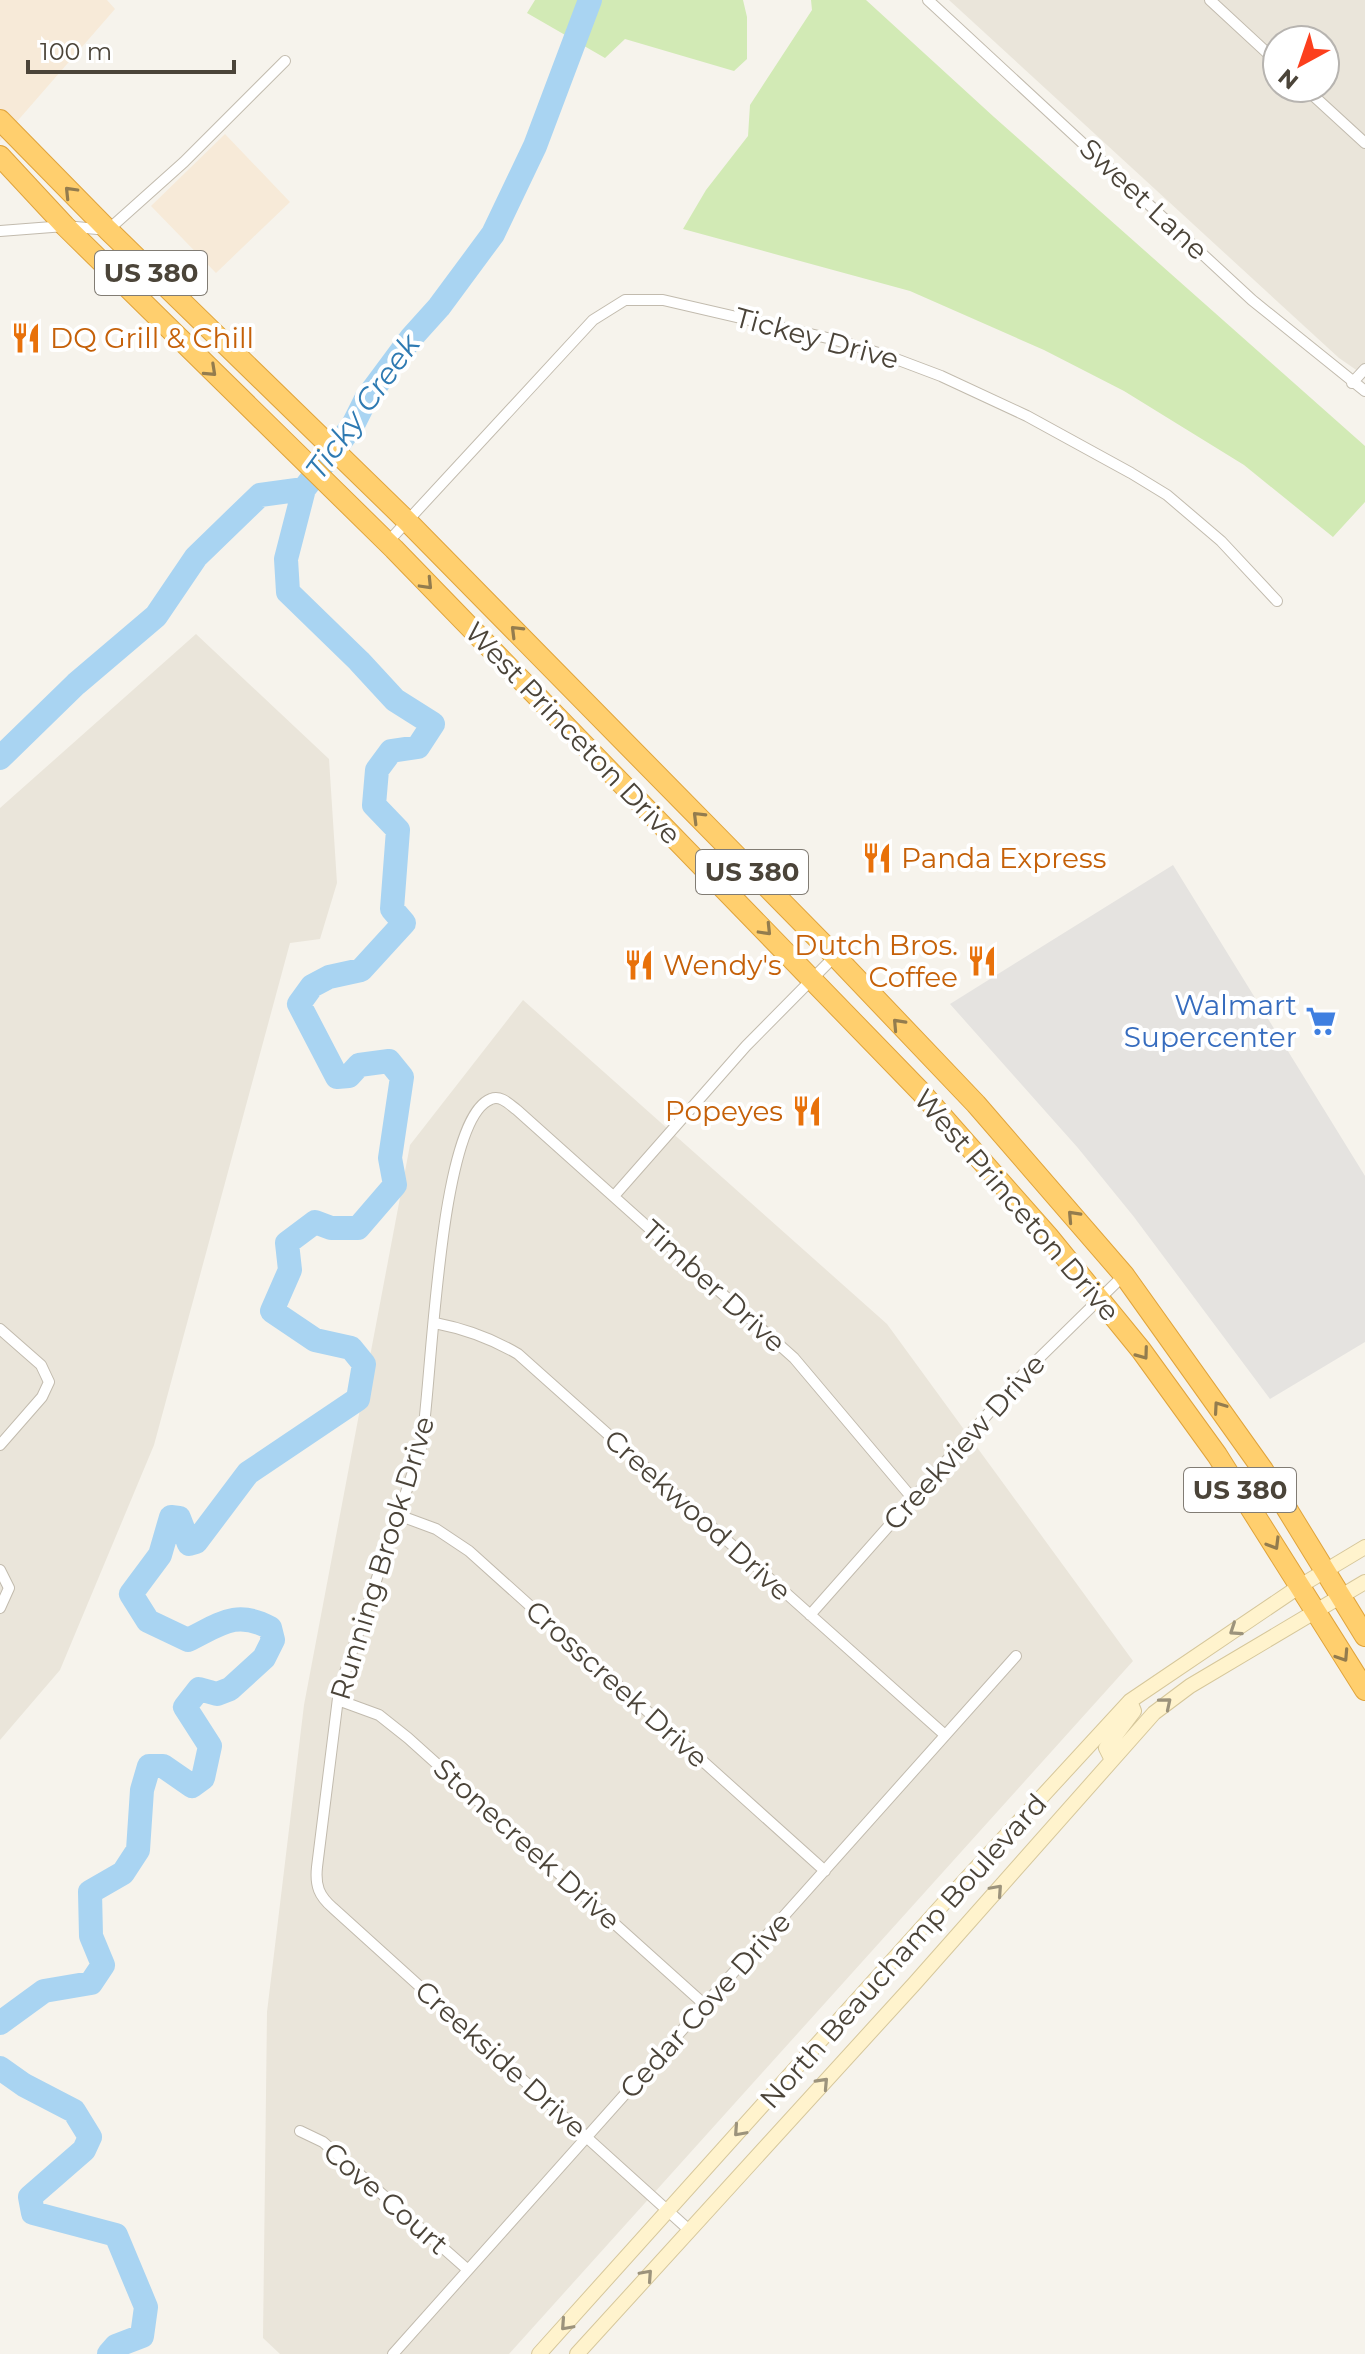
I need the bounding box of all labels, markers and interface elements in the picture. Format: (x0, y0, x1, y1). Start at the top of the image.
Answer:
scale bar (28, 24, 234, 74)
north arrow (1261, 24, 1341, 104)
text: 100 m (40, 37, 112, 66)
text: N (1273, 63, 1304, 95)
street label: Sweet Lane (1073, 131, 1215, 267)
one-way arrow (65, 187, 79, 201)
road number: US 380 (95, 251, 207, 295)
street label: Tickey Drive (732, 300, 902, 376)
restaurant icon: DQ Grill & Chill (9, 321, 43, 355)
place label: DQ Grill & Chill (50, 321, 254, 355)
water label: Ticky Creek (298, 326, 428, 487)
one-way arrow (202, 362, 216, 377)
one-way arrow (418, 575, 433, 589)
street label: West Princeton Drive (458, 615, 688, 851)
one-way arrow (511, 626, 525, 641)
one-way arrow (693, 812, 707, 826)
restaurant icon: Panda Express (860, 841, 894, 875)
place label: Panda Express (901, 841, 1106, 875)
road number: US 380 (696, 850, 808, 894)
one-way arrow (756, 921, 771, 935)
place label: Dutch Bros. Coffee (794, 928, 958, 994)
restaurant icon: Dutch Bros. Coffee (965, 944, 999, 978)
restaurant icon: Wendy's (622, 948, 656, 982)
place label: Wendy's (663, 948, 782, 982)
place label: Walmart Supercenter (1124, 988, 1297, 1054)
supermarket icon: Walmart Supercenter (1304, 1004, 1338, 1038)
one-way arrow (893, 1019, 908, 1033)
street label: West Princeton Drive (907, 1082, 1127, 1328)
place label: Popeyes (665, 1094, 783, 1128)
restaurant icon: Popeyes (790, 1094, 824, 1128)
one-way arrow (1069, 1211, 1083, 1226)
street label: Timber Drive (635, 1213, 793, 1359)
one-way arrow (1134, 1345, 1148, 1359)
street label: Creekview Drive (876, 1347, 1052, 1537)
one-way arrow (1214, 1401, 1229, 1416)
street label: Running Brook Drive (323, 1412, 441, 1704)
street label: Creekwood Drive (598, 1422, 798, 1608)
road number: US 380 (1184, 1468, 1296, 1512)
one-way arrow (1264, 1535, 1280, 1550)
street label: Crosscreek Drive (519, 1593, 715, 1775)
one-way arrow (1230, 1620, 1244, 1635)
one-way arrow (1334, 1647, 1349, 1661)
one-way arrow (1156, 1698, 1171, 1713)
street label: Stonecreek Drive (427, 1751, 627, 1937)
street label: North Beauchamp Boulevard (752, 1786, 1054, 2116)
one-way arrow (987, 1884, 1002, 1899)
street label: Cedar Cove Drive (612, 1905, 798, 2105)
street label: Creekside Drive (408, 1973, 594, 2145)
one-way arrow (813, 2078, 828, 2092)
one-way arrow (735, 2122, 749, 2137)
street label: Cove Court (317, 2135, 455, 2261)
one-way arrow (638, 2269, 652, 2284)
one-way arrow (561, 2315, 575, 2330)

